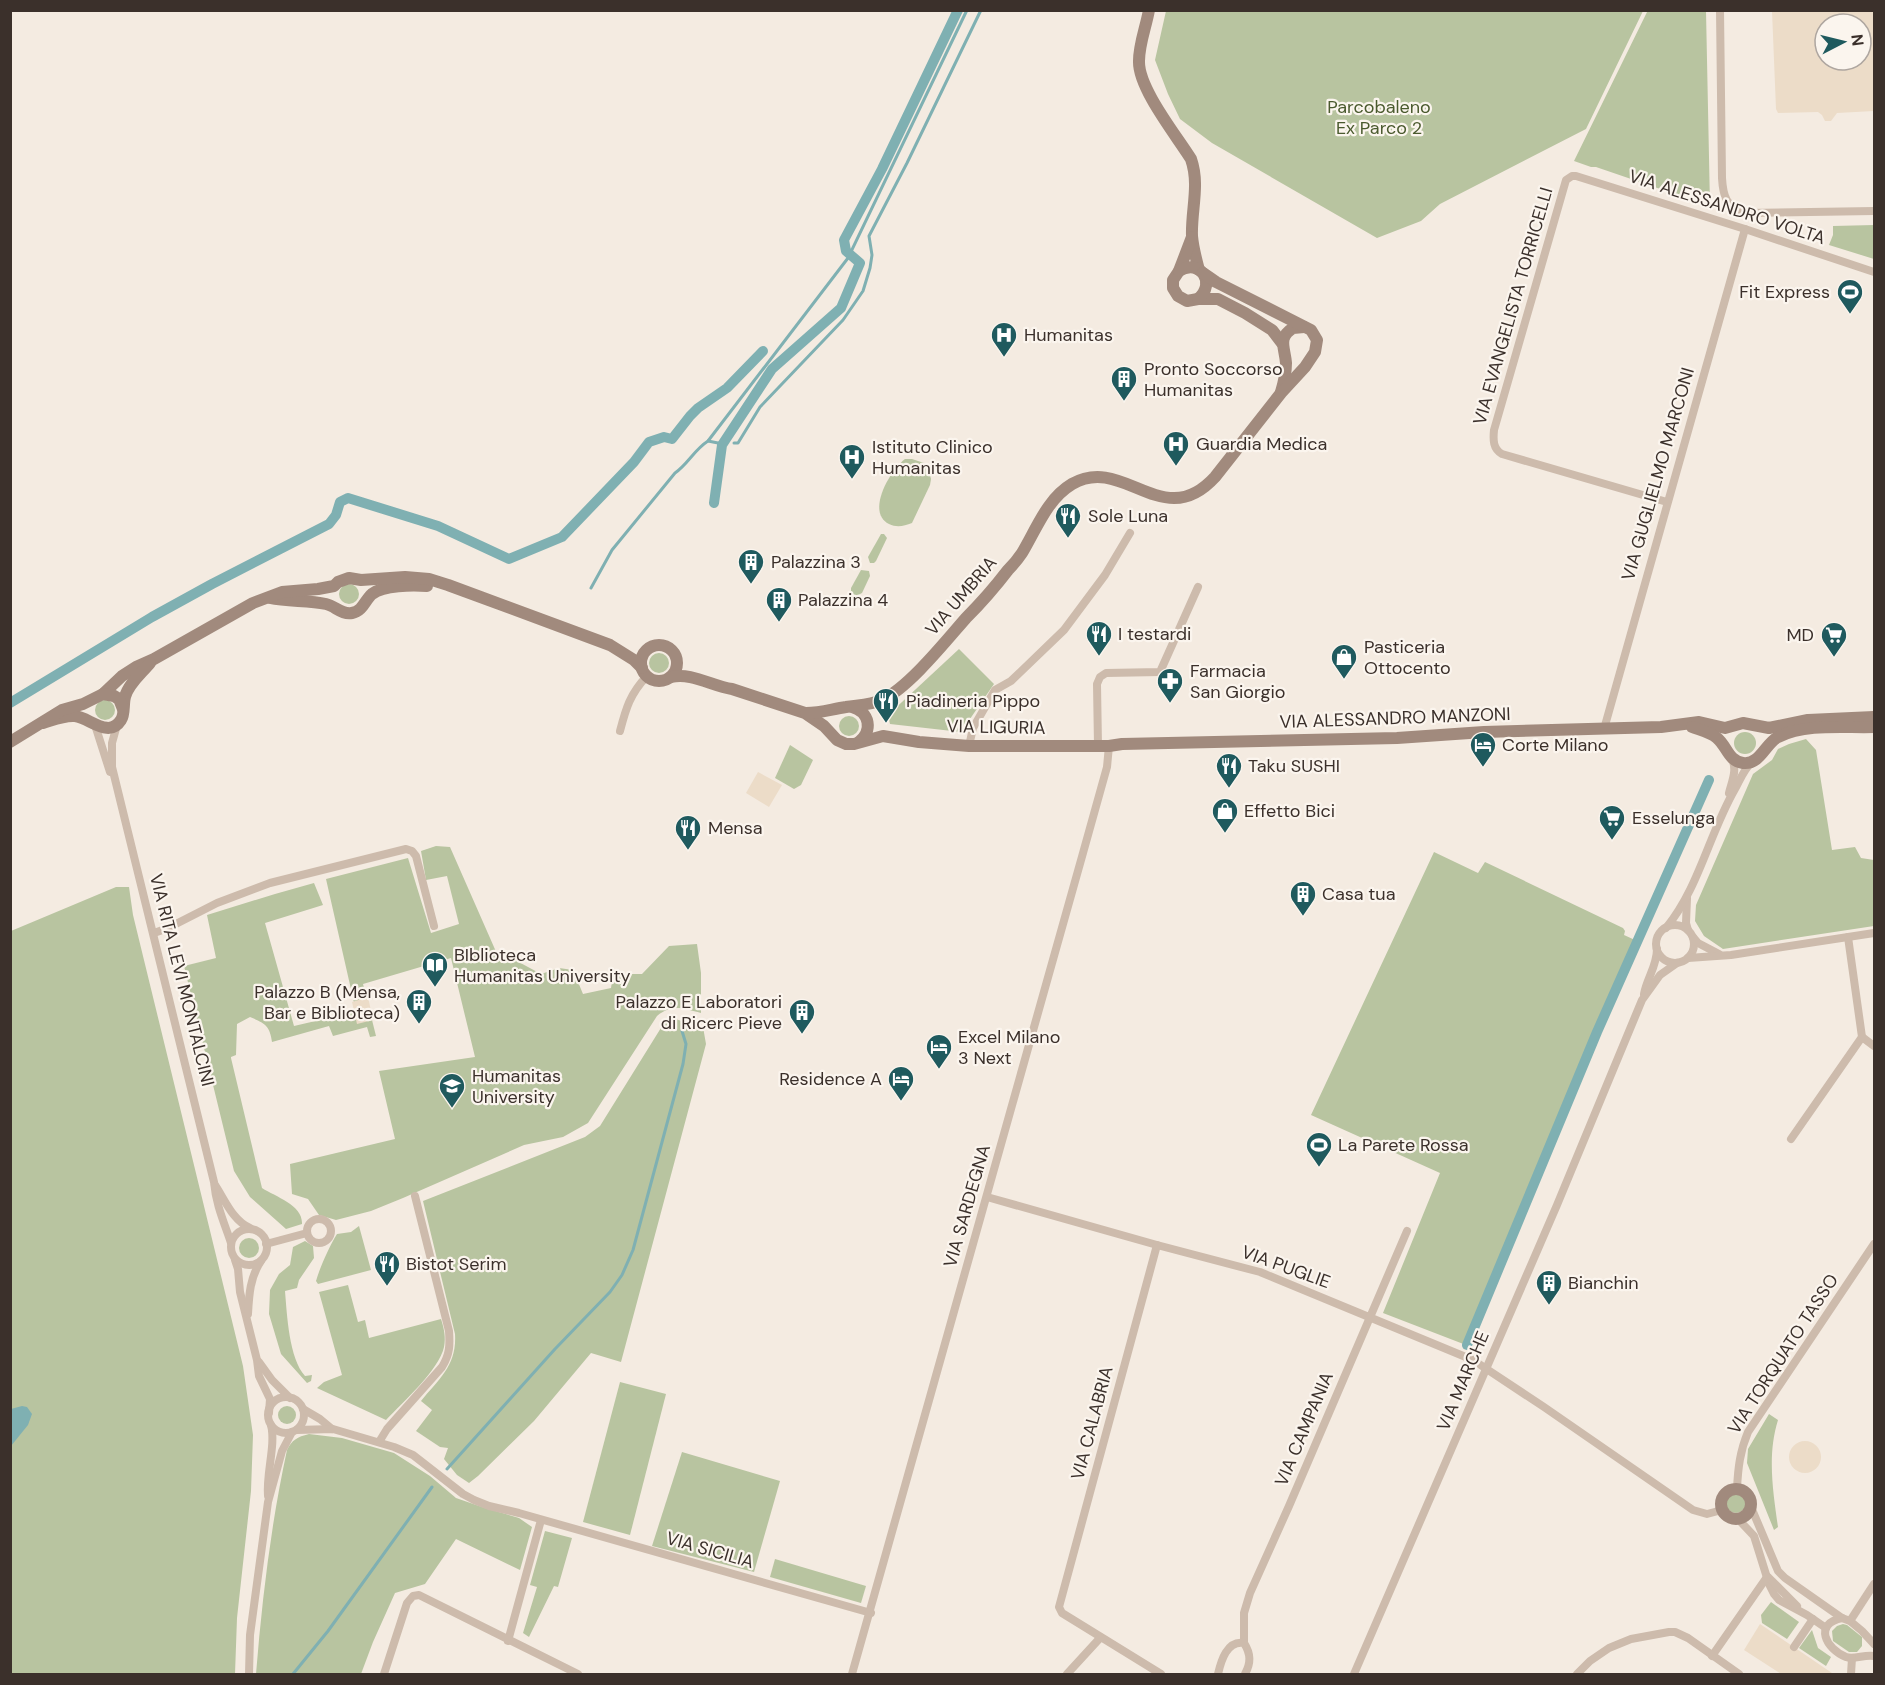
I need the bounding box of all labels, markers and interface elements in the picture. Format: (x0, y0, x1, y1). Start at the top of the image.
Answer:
north arrow (1813, 12, 1873, 72)
text: N (1846, 33, 1869, 47)
park label: Parcobaleno Ex Parco 2 (1327, 95, 1431, 140)
street label: VIA ALESSANDRO VOLTA (1626, 164, 1828, 250)
street label: VIA EVANGELISTA TORRICELLI (1468, 184, 1558, 428)
sports icon: Fit Express (1835, 277, 1865, 315)
place label: Fit Express (1739, 280, 1830, 304)
hospital icon: Humanitas (989, 320, 1019, 358)
place label: Humanitas (1024, 323, 1113, 347)
place label: Pronto Soccorso Humanitas (1144, 357, 1283, 402)
building icon: Pronto Soccorso Humanitas (1109, 364, 1139, 402)
street label: VIA GUGLIELMO MARCONI (1616, 365, 1700, 583)
hospital icon: Guardia Medica (1161, 429, 1191, 467)
place label: Guardia Medica (1196, 432, 1327, 456)
place label: Istituto Clinico Humanitas (872, 435, 993, 480)
hospital icon: Istituto Clinico Humanitas (837, 442, 867, 480)
restaurant icon: Sole Luna (1053, 501, 1083, 539)
place label: Sole Luna (1088, 504, 1168, 528)
building icon: Palazzina 3 (736, 547, 766, 585)
place label: Palazzina 3 (771, 550, 861, 574)
street label: VIA UMBRIA (920, 551, 1002, 641)
building icon: Palazzina 4 (764, 585, 794, 623)
place label: Palazzina 4 (798, 588, 888, 612)
restaurant icon: I testardi (1084, 619, 1114, 657)
supermarket icon: MD (1819, 620, 1849, 658)
place label: I testardi (1118, 622, 1191, 646)
place label: MD (1786, 623, 1814, 647)
place label: Pasticeria Ottocento (1364, 635, 1451, 680)
shop icon: Pasticeria Ottocento (1329, 642, 1359, 680)
place label: Farmacia San Giorgio (1190, 659, 1285, 704)
pharmacy icon: Farmacia San Giorgio (1155, 666, 1185, 704)
restaurant icon: Piadineria Pippo (871, 686, 901, 724)
place label: Piadineria Pippo (906, 689, 1040, 713)
street label: VIA ALESSANDRO MANZONI (1279, 702, 1511, 734)
street label: VIA LIGURIA (946, 714, 1046, 740)
hotel icon: Corte Milano (1468, 730, 1498, 768)
place label: Corte Milano (1502, 733, 1608, 757)
restaurant icon: Taku SUSHI (1214, 751, 1244, 789)
place label: Taku SUSHI (1248, 754, 1340, 778)
shop icon: Effetto Bici (1210, 796, 1240, 834)
place label: Effetto Bici (1244, 799, 1335, 823)
supermarket icon: Esselunga (1597, 803, 1627, 841)
place label: Esselunga (1632, 806, 1715, 830)
restaurant icon: Mensa (673, 813, 703, 851)
place label: Mensa (708, 816, 763, 840)
street label: VIA RITA LEVI MONTALCINI (144, 871, 220, 1089)
building icon: Casa tua (1288, 879, 1318, 917)
place label: Casa tua (1322, 882, 1395, 906)
place label: BIblioteca Humanitas University (454, 943, 631, 988)
library icon: BIblioteca Humanitas University (420, 950, 450, 988)
place label: Palazzo B (Mensa, Bar e Biblioteca) (254, 980, 400, 1025)
building icon: Palazzo B (Mensa, Bar e Biblioteca) (404, 987, 434, 1025)
place label: Palazzo E Laboratori di Ricerc Pieve (616, 990, 782, 1035)
building icon: Palazzo E Laboratori di Ricerc Pieve (787, 997, 817, 1035)
place label: Excel Milano 3 Next (958, 1025, 1060, 1070)
hotel icon: Excel Milano 3 Next (924, 1032, 954, 1070)
place label: Humanitas University (472, 1064, 561, 1109)
hotel icon: Residence A (886, 1064, 916, 1102)
place label: Residence A (779, 1067, 882, 1091)
school or university icon: Humanitas University (437, 1071, 467, 1109)
sports icon: La Parete Rossa (1304, 1130, 1334, 1168)
place label: La Parete Rossa (1338, 1133, 1469, 1157)
street label: VIA SARDEGNA (938, 1142, 996, 1270)
street label: VIA PUGLIE (1238, 1240, 1334, 1294)
restaurant icon: Bistot Serim (372, 1249, 402, 1287)
place label: Bistot Serim (406, 1252, 506, 1276)
building icon: Bianchin (1534, 1268, 1564, 1306)
street label: VIA TORQUATO TASSO (1722, 1269, 1844, 1439)
place label: Bianchin (1568, 1271, 1639, 1295)
street label: VIA MARCHE (1431, 1327, 1495, 1435)
street label: VIA CALABRIA (1065, 1363, 1119, 1482)
street label: VIA CAMPANIA (1269, 1368, 1339, 1490)
street label: VIA SICILIA (663, 1526, 757, 1574)

